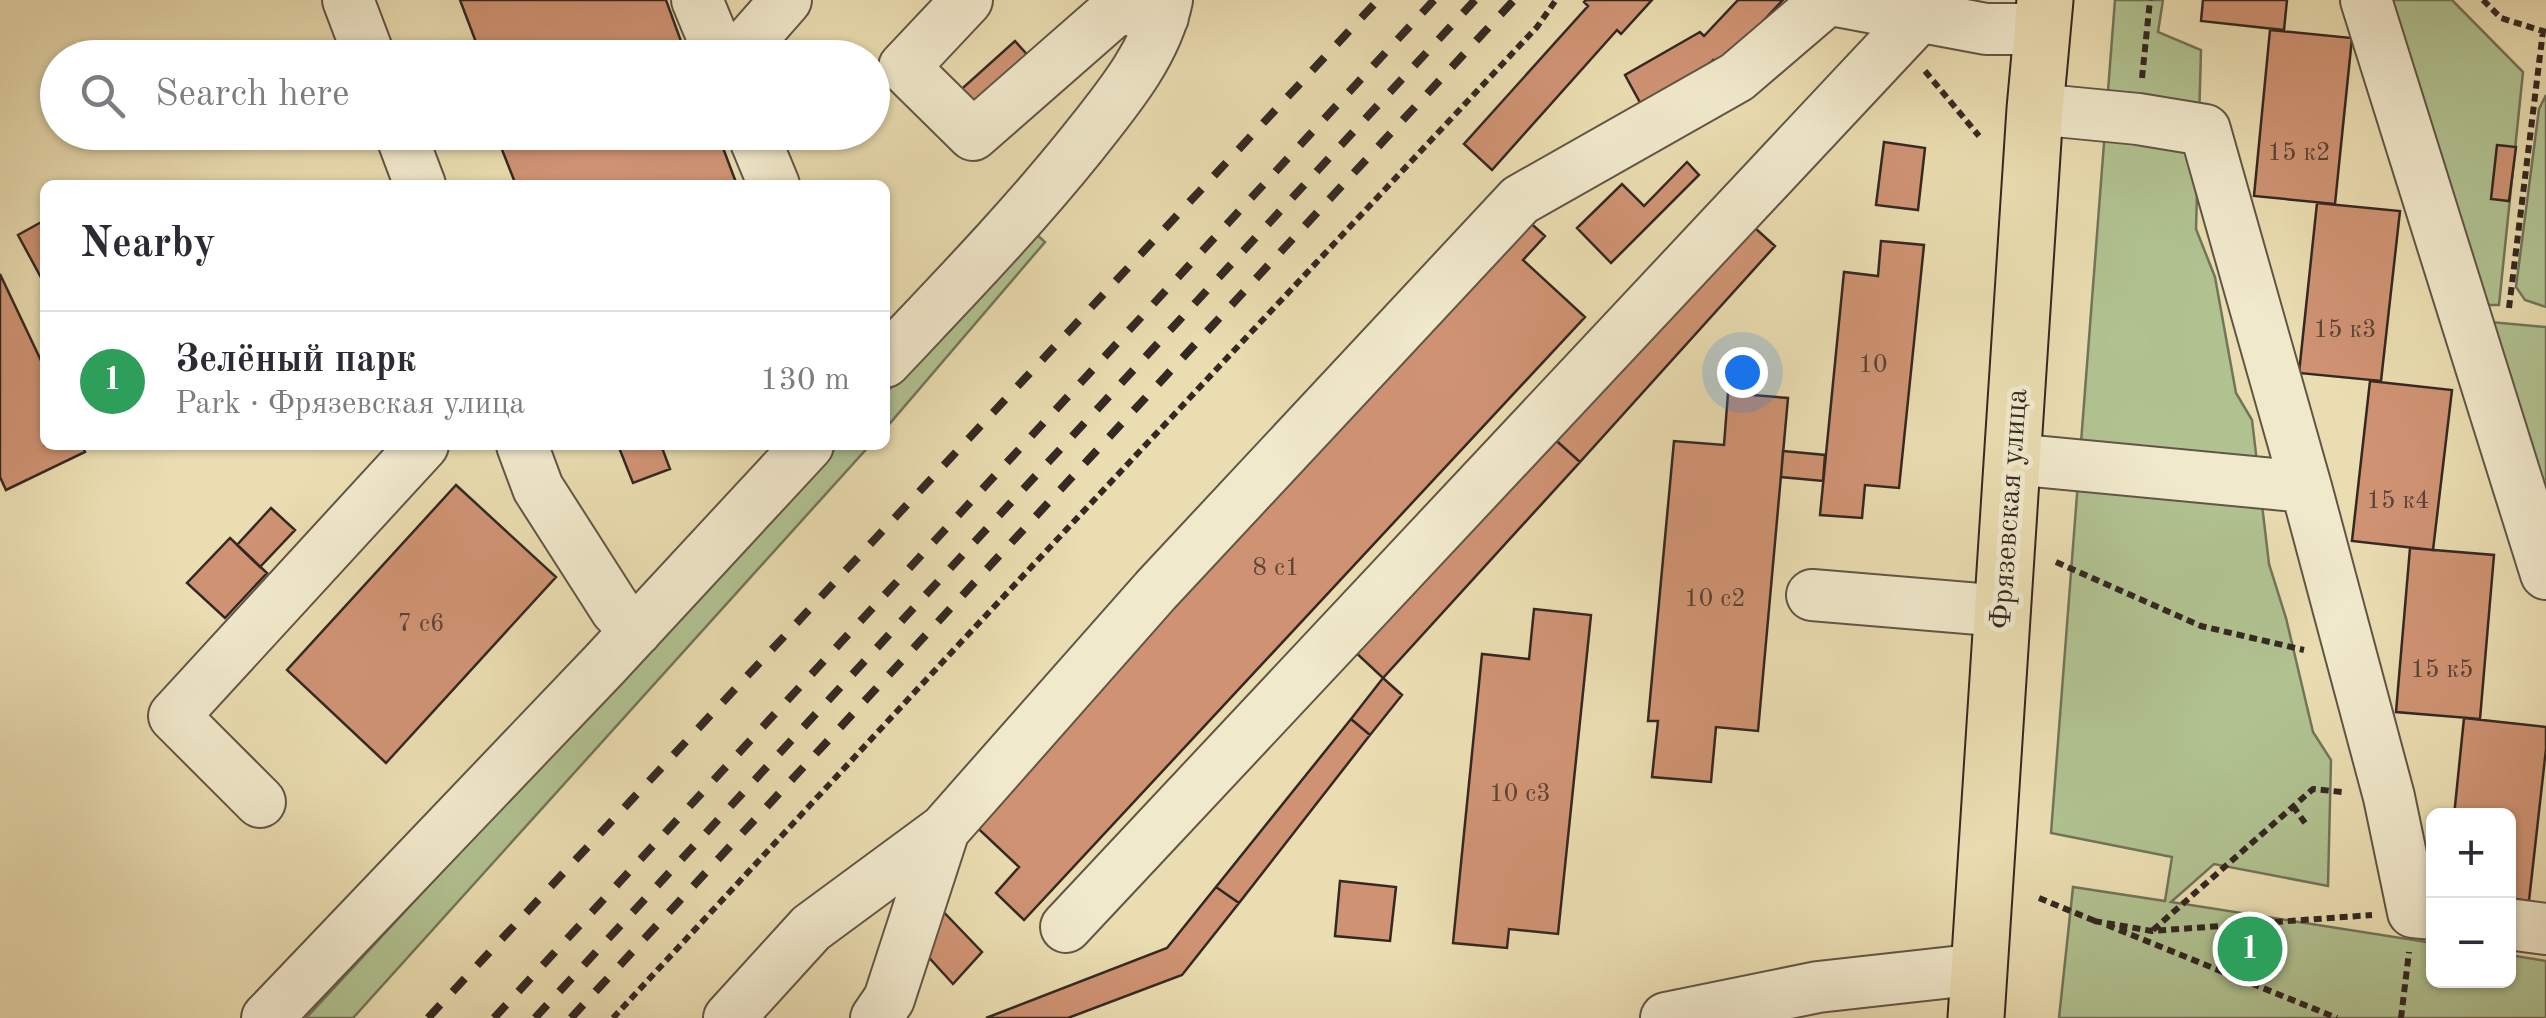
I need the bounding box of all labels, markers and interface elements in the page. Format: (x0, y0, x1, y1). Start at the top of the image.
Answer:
search box (40, 40, 890, 150)
icon: search (75, 68, 130, 123)
text: Search here (155, 76, 350, 114)
house number: 15 к2 (2267, 141, 2331, 166)
text: Nearby (80, 224, 216, 266)
house number: 15 к3 (2313, 318, 2377, 343)
text: Зелёный парк (175, 342, 416, 380)
your location (1717, 347, 1768, 398)
house number: 10 (1858, 353, 1888, 378)
text: 1 (103, 365, 122, 397)
text: 130 m (760, 365, 850, 397)
street label: Фрязевская улица (1987, 387, 2033, 630)
text: Park · Фрязевская улица (175, 389, 525, 421)
house number: 15 к4 (2366, 489, 2430, 514)
house number: 8 c1 (1253, 556, 1299, 581)
house number: 10 с2 (1684, 587, 1746, 612)
house number: 7 с6 (398, 612, 444, 637)
house number: 15 к5 (2410, 658, 2474, 683)
house number: 10 с3 (1489, 782, 1551, 807)
map controls (2426, 808, 2516, 988)
button: + (2426, 808, 2516, 898)
button: − (2426, 898, 2516, 988)
pin: 1 (2218, 912, 2282, 986)

